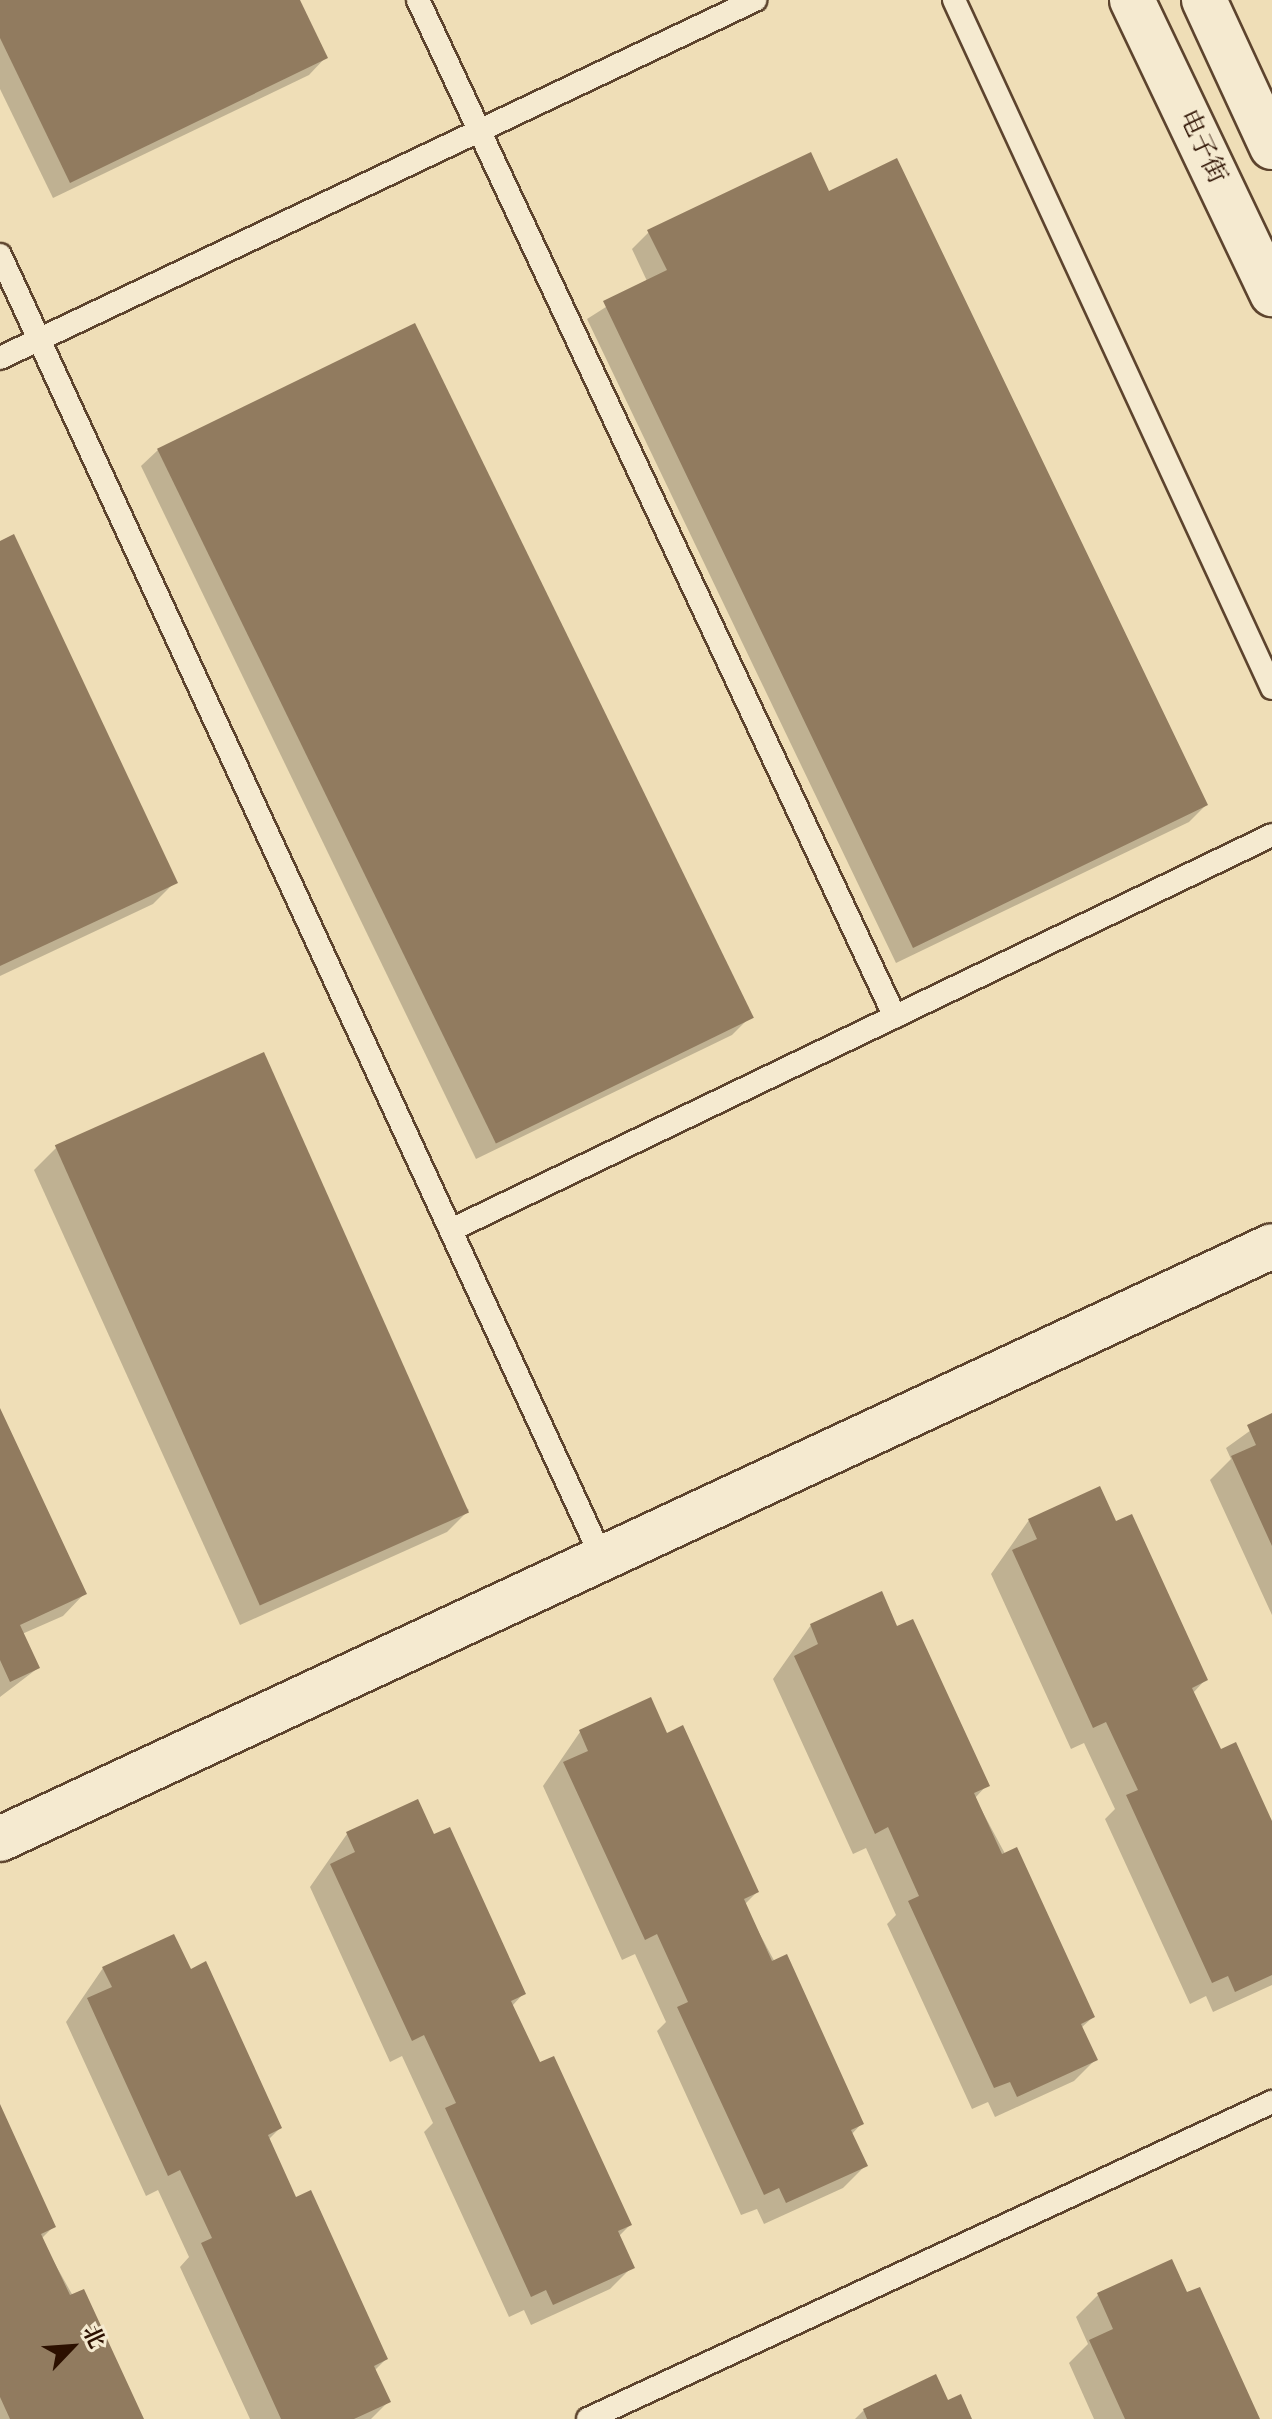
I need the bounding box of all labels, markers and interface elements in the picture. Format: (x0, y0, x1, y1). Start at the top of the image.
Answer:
street label: 电子街 (1171, 105, 1233, 189)
north arrow (32, 2307, 112, 2387)
text: 北 (76, 2321, 111, 2353)

